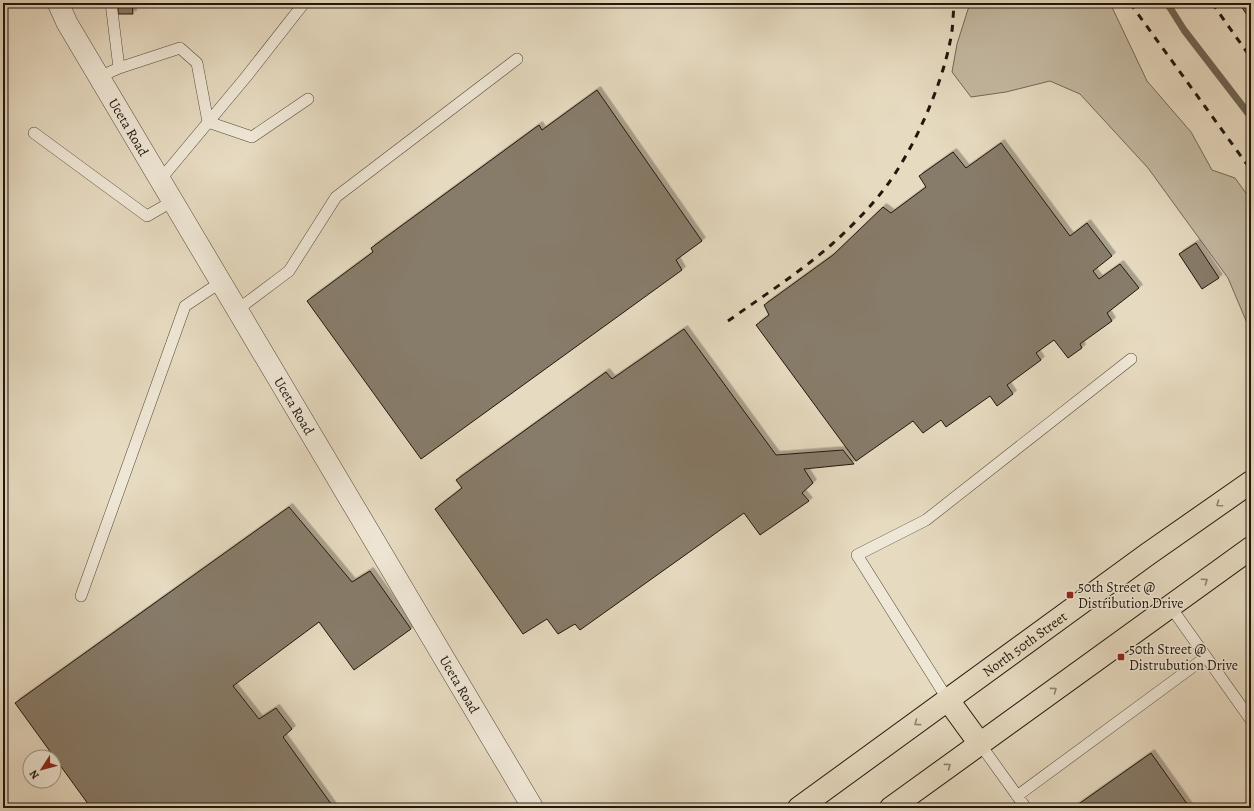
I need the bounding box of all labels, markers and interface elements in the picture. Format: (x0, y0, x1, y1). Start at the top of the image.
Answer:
street label: Uceta Road (104, 95, 154, 160)
street label: Uceta Road (270, 373, 319, 439)
one-way arrow (1216, 499, 1223, 507)
place label: 50th Street @ Distribution Drive (1078, 578, 1183, 613)
one-way arrow (1200, 579, 1207, 586)
marker: 50th Street @ Distribution Drive (1065, 590, 1075, 600)
street label: North 50th Street (979, 607, 1071, 681)
place label: 50th Street @ Distrubution Drive (1129, 640, 1238, 675)
street label: Uceta Road (435, 652, 484, 717)
marker: 50th Street @ Distrubution Drive (1116, 652, 1126, 662)
one-way arrow (1049, 688, 1056, 695)
one-way arrow (914, 718, 921, 725)
north arrow (22, 749, 62, 789)
one-way arrow (944, 764, 951, 771)
text: N (26, 767, 43, 782)

